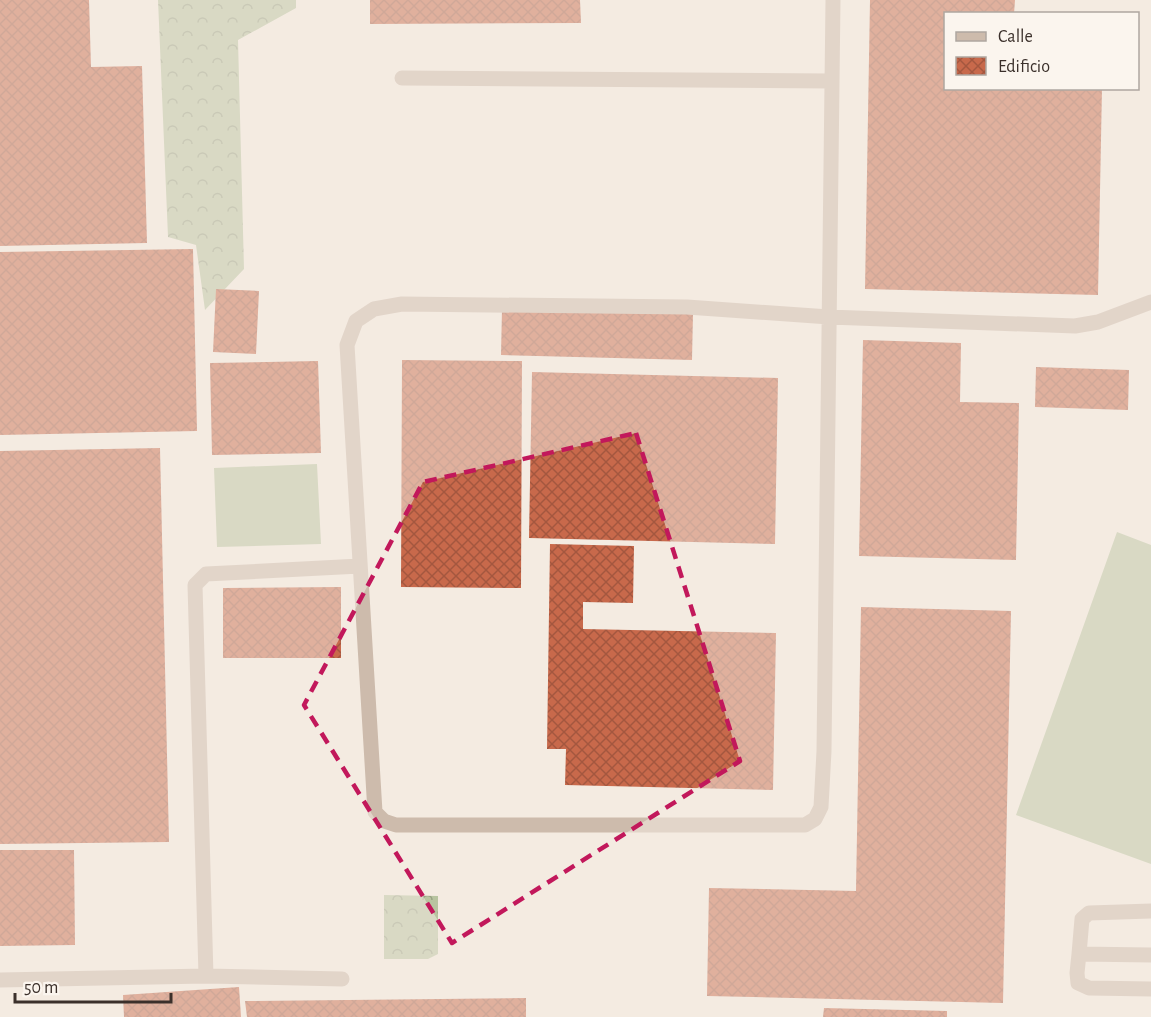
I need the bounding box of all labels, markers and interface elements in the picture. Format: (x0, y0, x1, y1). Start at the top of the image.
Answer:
legend (944, 12, 1139, 90)
text: Calle (998, 28, 1033, 46)
text: Edificio (998, 58, 1050, 76)
scale bar (15, 966, 171, 1004)
text: 50 m (24, 979, 58, 997)

